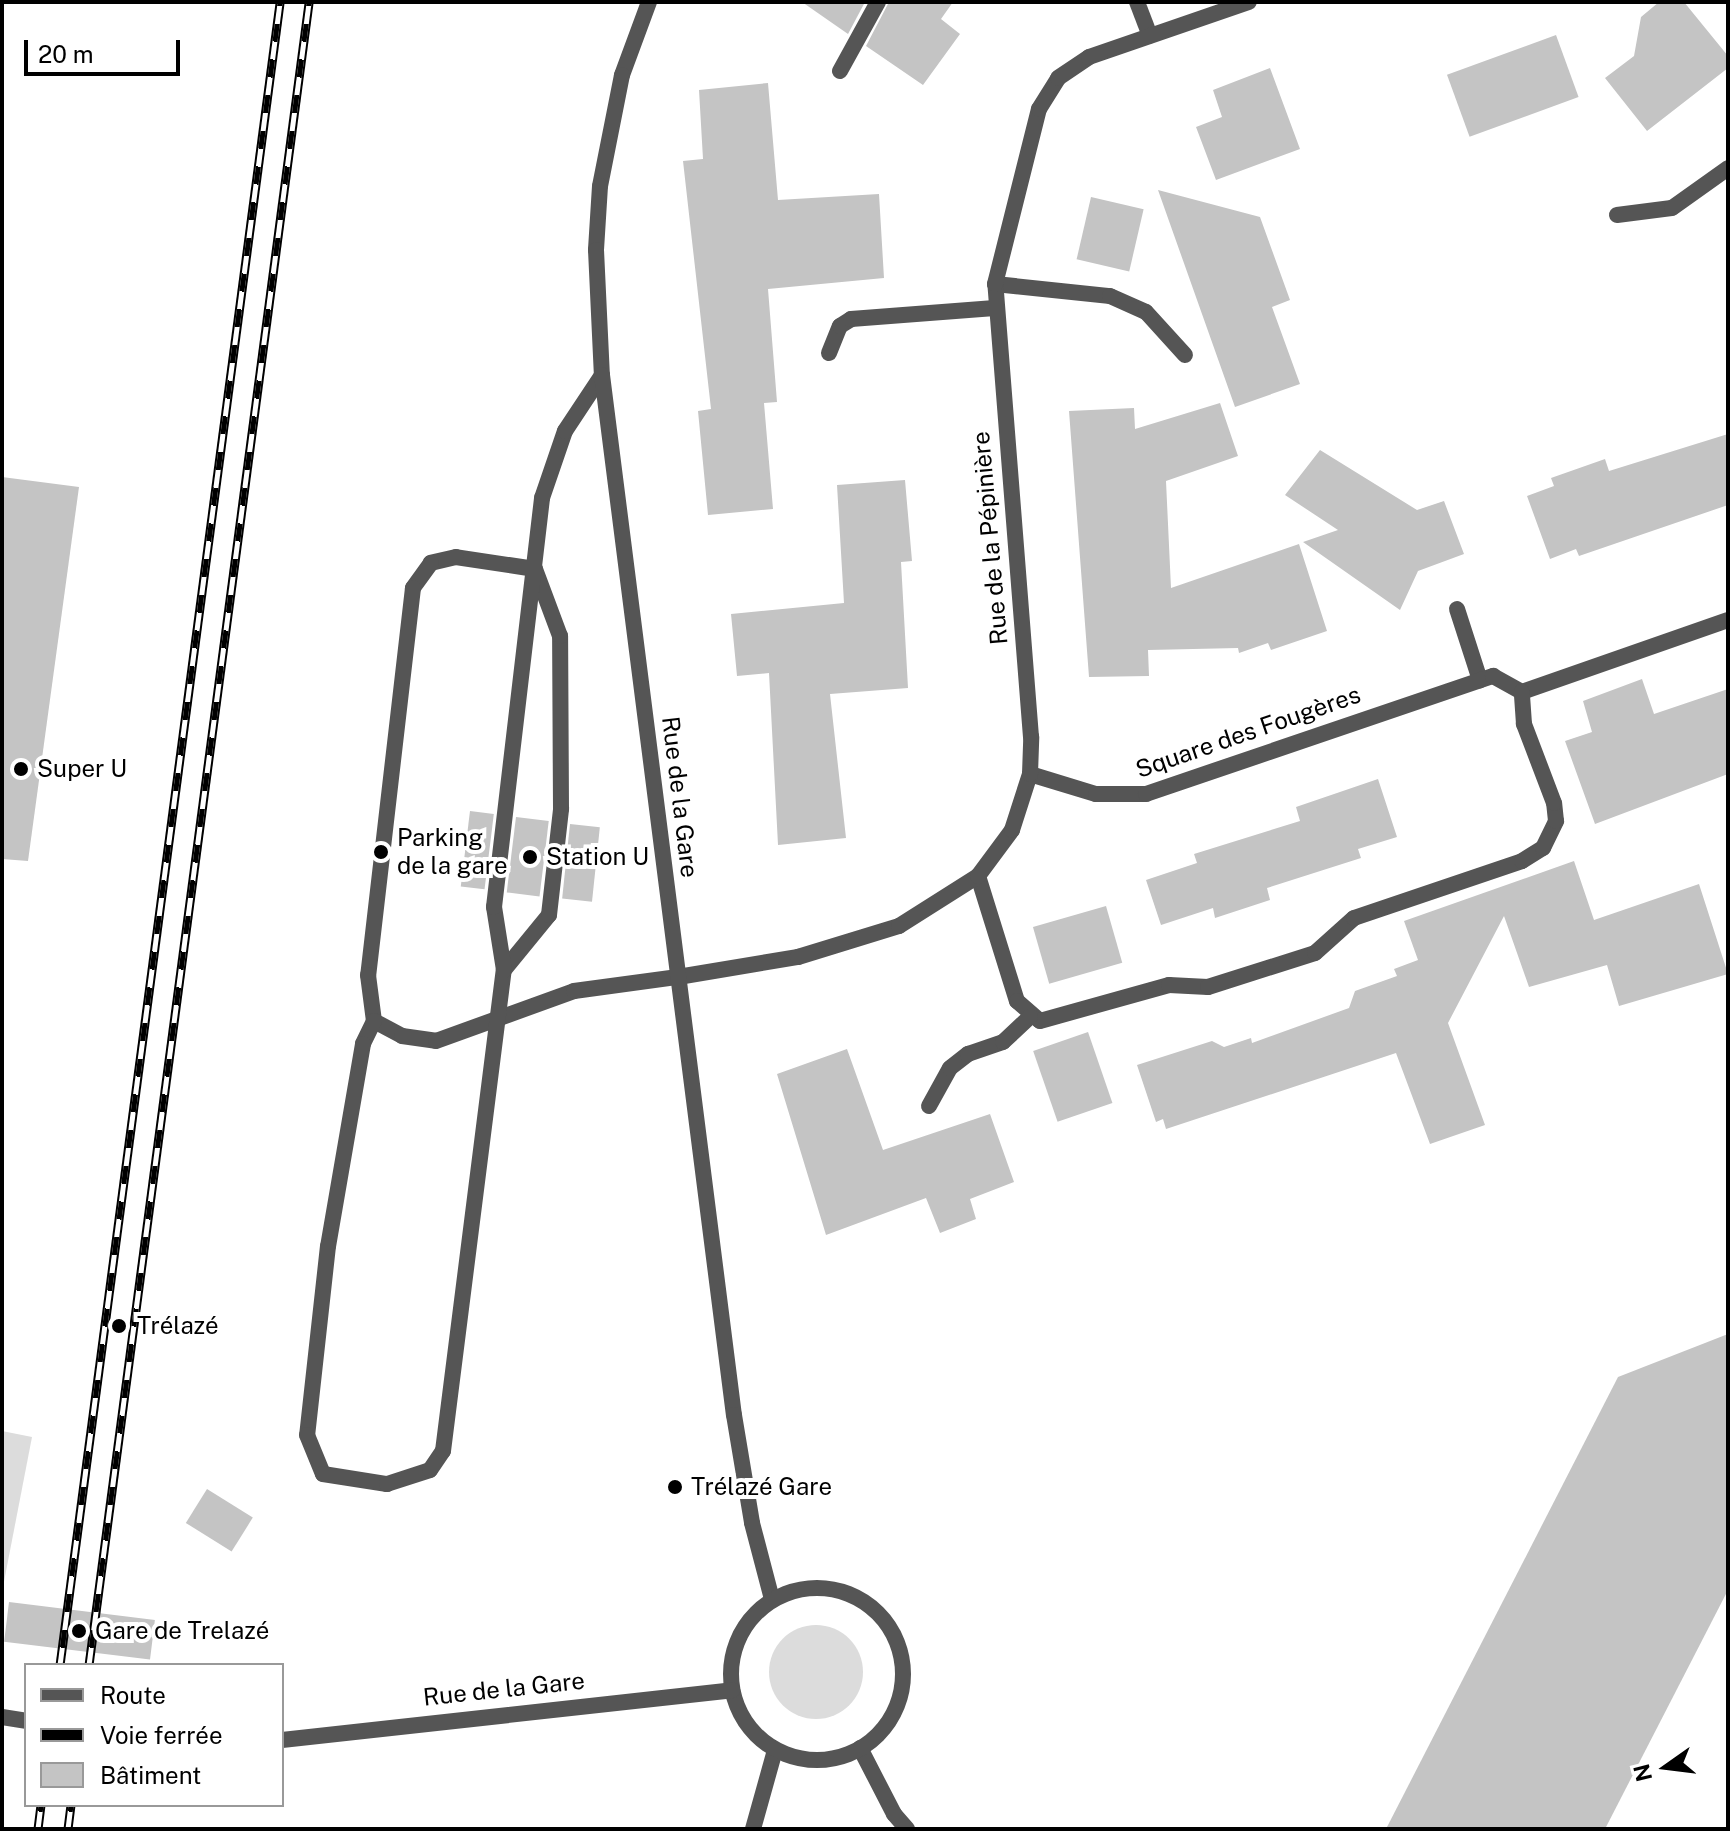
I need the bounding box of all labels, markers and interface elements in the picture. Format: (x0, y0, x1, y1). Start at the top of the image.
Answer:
scale bar (28, 24, 184, 74)
text: 20 m (38, 40, 94, 68)
street label: Rue de la Pépinière (966, 430, 1014, 646)
street label: Square des Fougères (1132, 680, 1364, 784)
street label: Rue de la Gare (656, 714, 704, 880)
place label: Super U (37, 755, 127, 783)
marker: Super U (12, 760, 30, 778)
place label: Parking de la gare (397, 824, 508, 880)
marker: Parking de la gare (372, 843, 390, 861)
place label: Station U (546, 843, 649, 871)
marker: Station U (521, 848, 539, 866)
place label: Trélazé (137, 1312, 219, 1340)
marker: Trélazé (108, 1315, 130, 1337)
place label: Trélazé Gare (691, 1473, 832, 1501)
marker: Trélazé Gare (666, 1478, 684, 1496)
place label: Gare de Trelazé (95, 1617, 270, 1645)
marker: Gare de Trelazé (70, 1622, 88, 1640)
legend (24, 1663, 284, 1807)
street label: Rue de la Gare (421, 1666, 587, 1712)
text: Route (100, 1681, 166, 1709)
text: Voie ferrée (100, 1721, 223, 1749)
north arrow (1626, 1727, 1706, 1807)
text: Bâtiment (100, 1761, 201, 1789)
text: N (1628, 1761, 1657, 1784)

